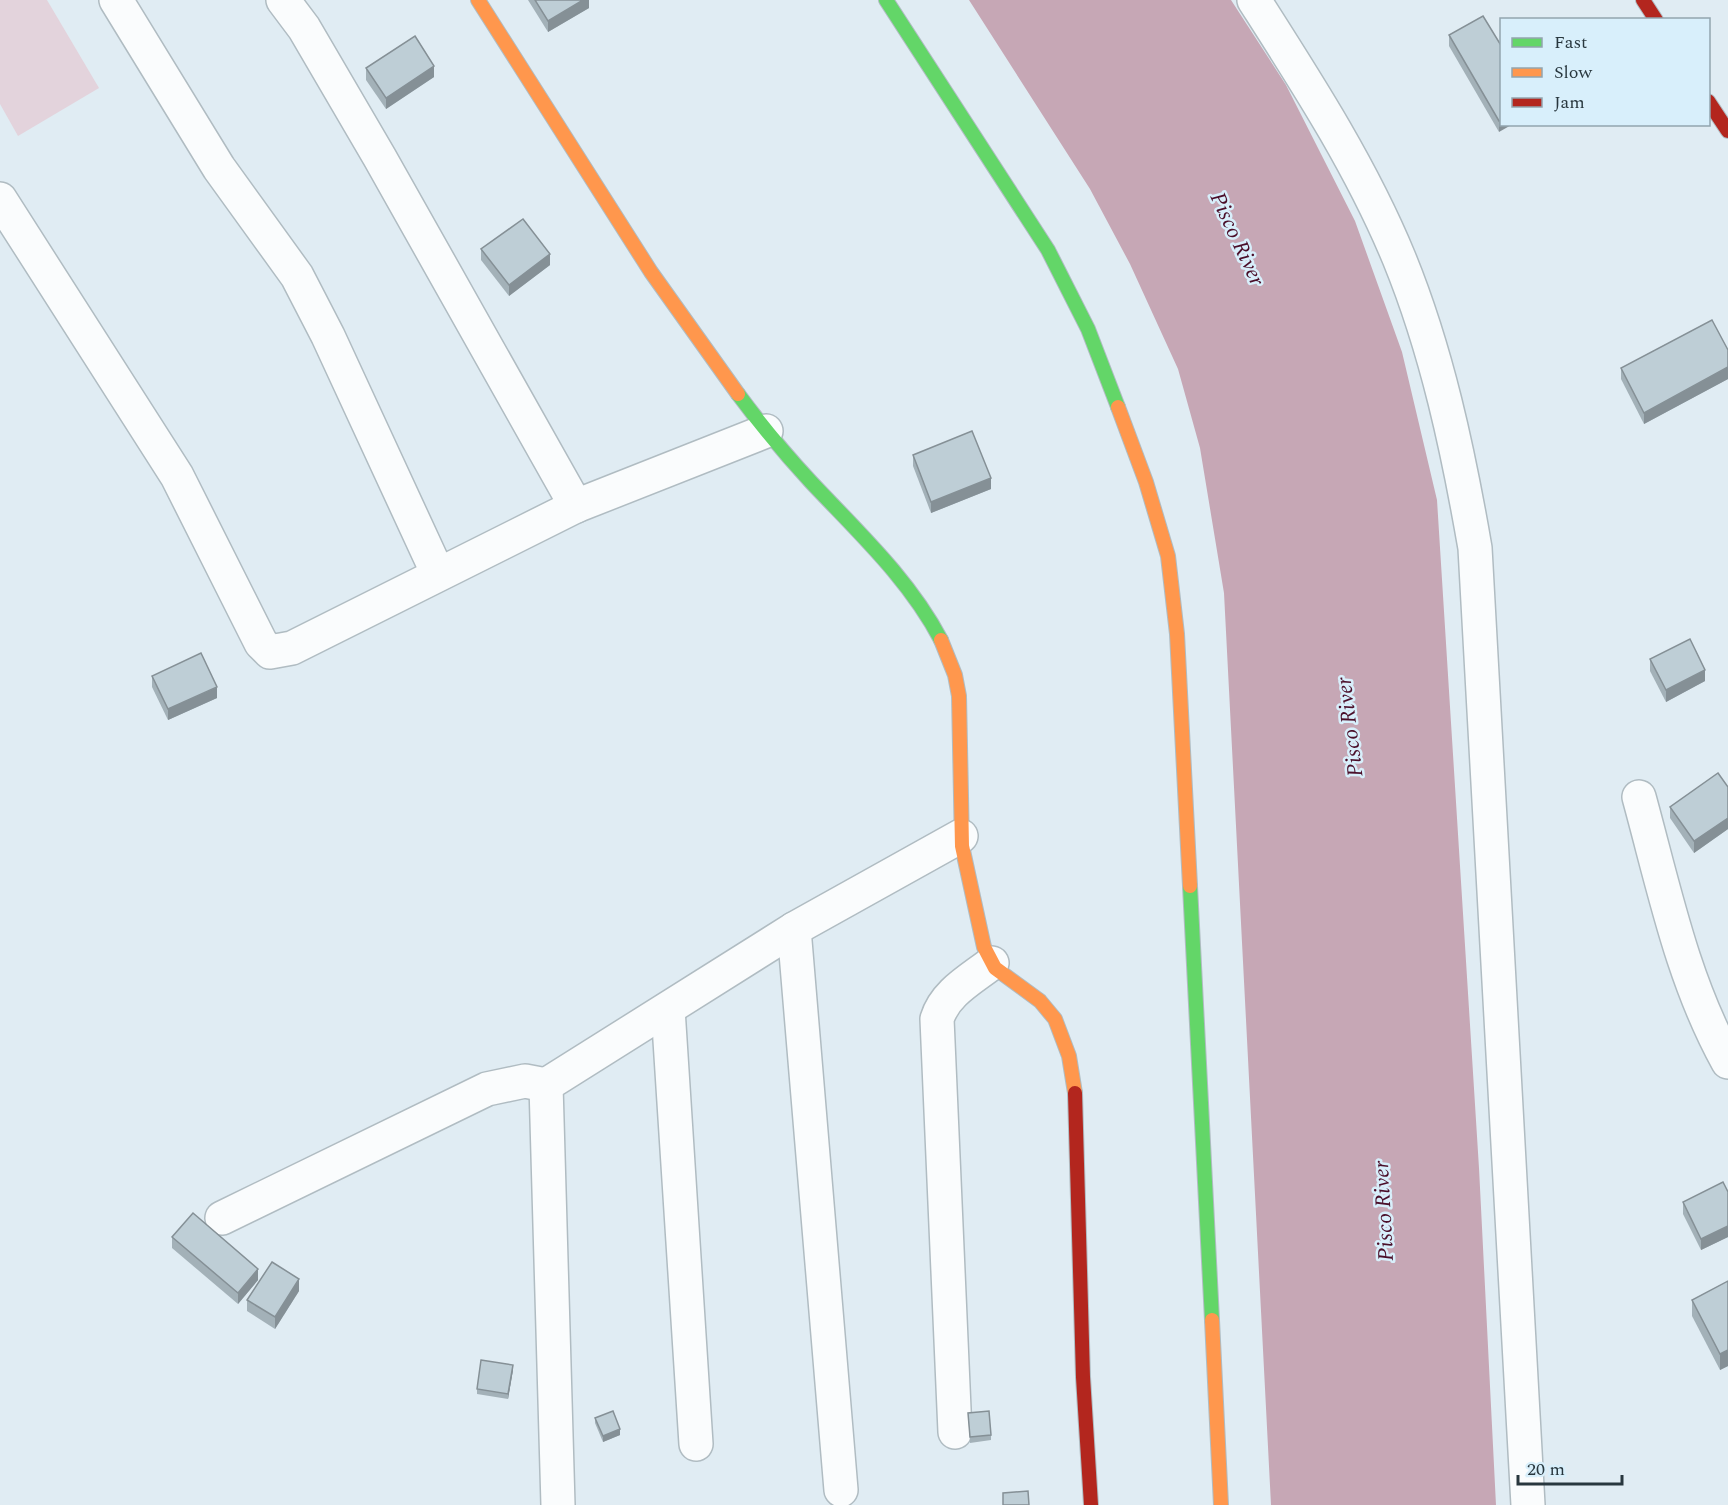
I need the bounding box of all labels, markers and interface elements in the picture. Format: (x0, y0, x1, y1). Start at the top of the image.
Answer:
legend (1500, 18, 1710, 126)
text: Fast (1554, 29, 1587, 56)
text: Slow (1554, 59, 1593, 86)
text: Jam (1554, 89, 1585, 116)
water label: Pisco River (1201, 187, 1273, 292)
water label: Pisco River (1327, 675, 1372, 779)
water label: Pisco River (1365, 1160, 1403, 1262)
scale bar (1518, 1448, 1622, 1486)
text: 20 m (1527, 1456, 1565, 1483)

